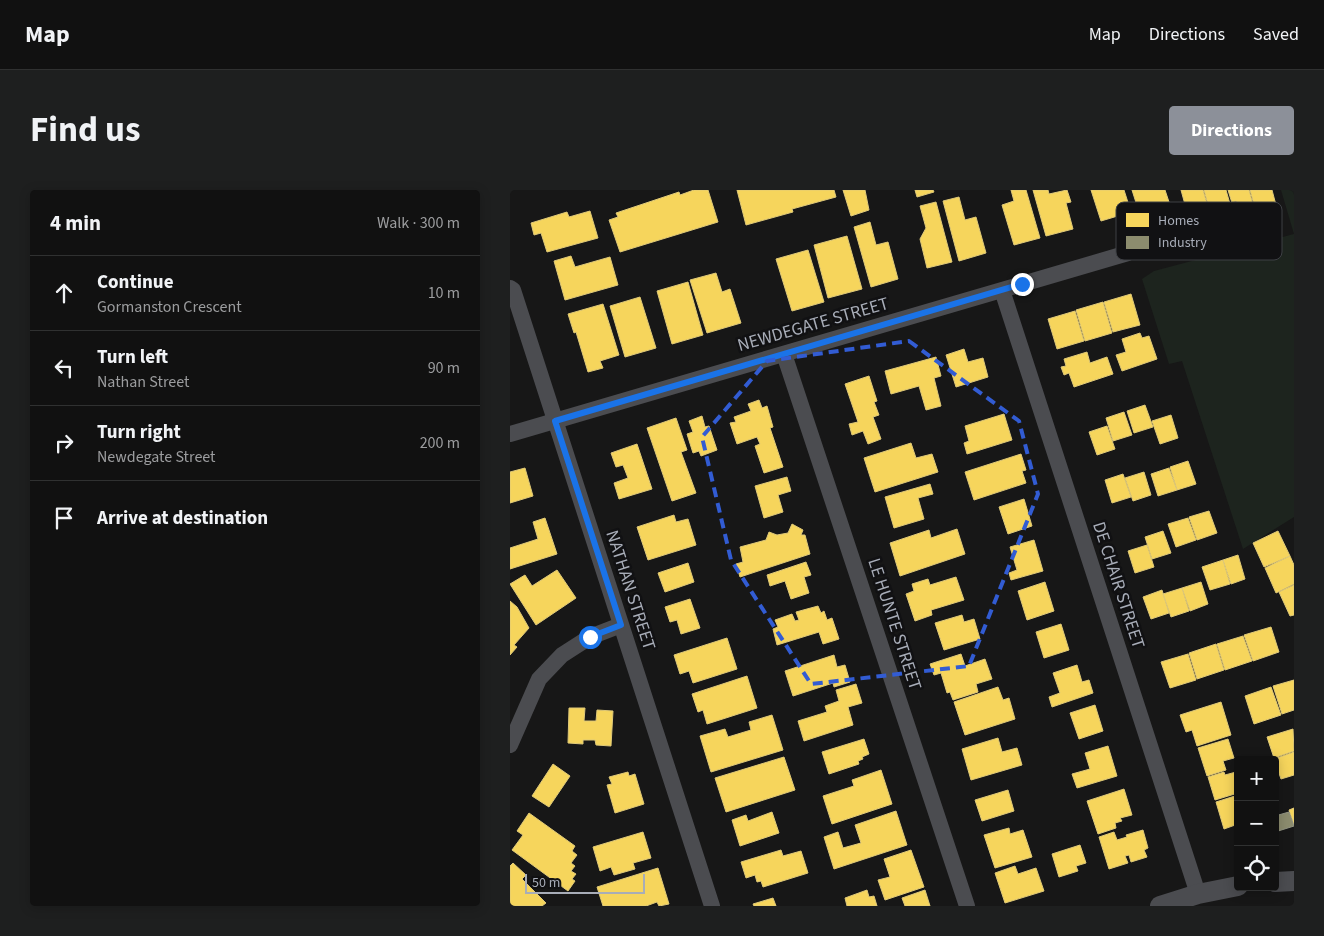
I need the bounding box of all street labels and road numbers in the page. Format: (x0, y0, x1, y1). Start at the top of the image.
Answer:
street label: NEWDEGATE STREET (735, 291, 892, 358)
street label: DE CHAIR STREET (1086, 518, 1151, 652)
street label: NATHAN STREET (599, 527, 662, 654)
street label: LE HUNTE STREET (861, 555, 928, 694)

